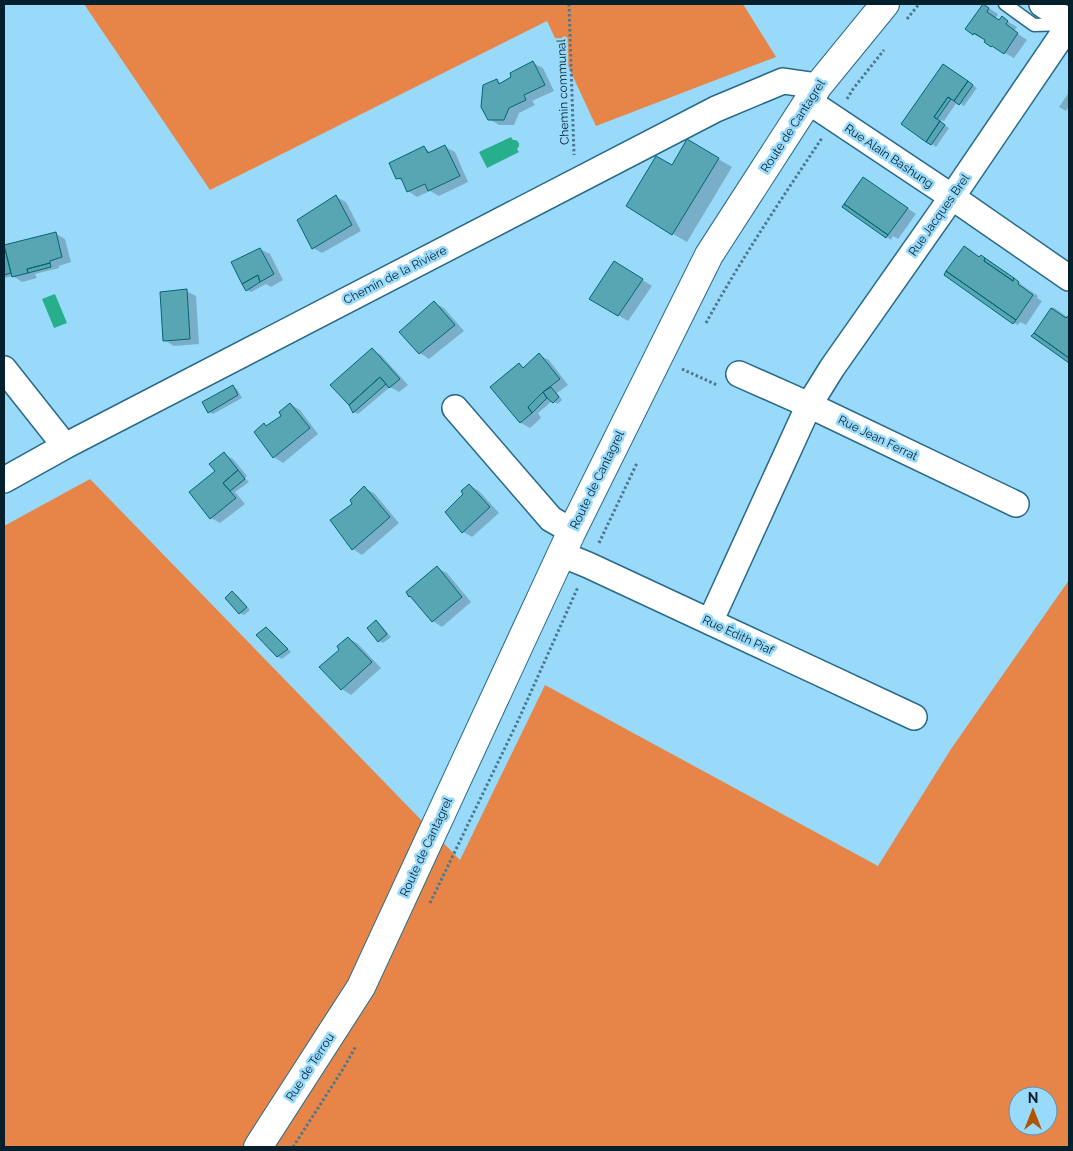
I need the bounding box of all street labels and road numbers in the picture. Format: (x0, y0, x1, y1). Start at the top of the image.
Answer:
street label: Chemin communal (554, 38, 572, 145)
street label: Route de Cantagrel (758, 76, 829, 175)
street label: Rue Alain Bashung (842, 121, 936, 191)
street label: Rue Jacques Brel (906, 171, 973, 258)
street label: Chemin de la Rivière (341, 243, 449, 307)
street label: Rue Jean Ferrat (836, 413, 920, 463)
street label: Route de Cantagrel (567, 428, 627, 531)
street label: Rue Édith Piaf (700, 612, 777, 658)
street label: Route de Cantagrel (397, 795, 455, 899)
street label: Rue de Terrou (283, 1031, 337, 1103)

